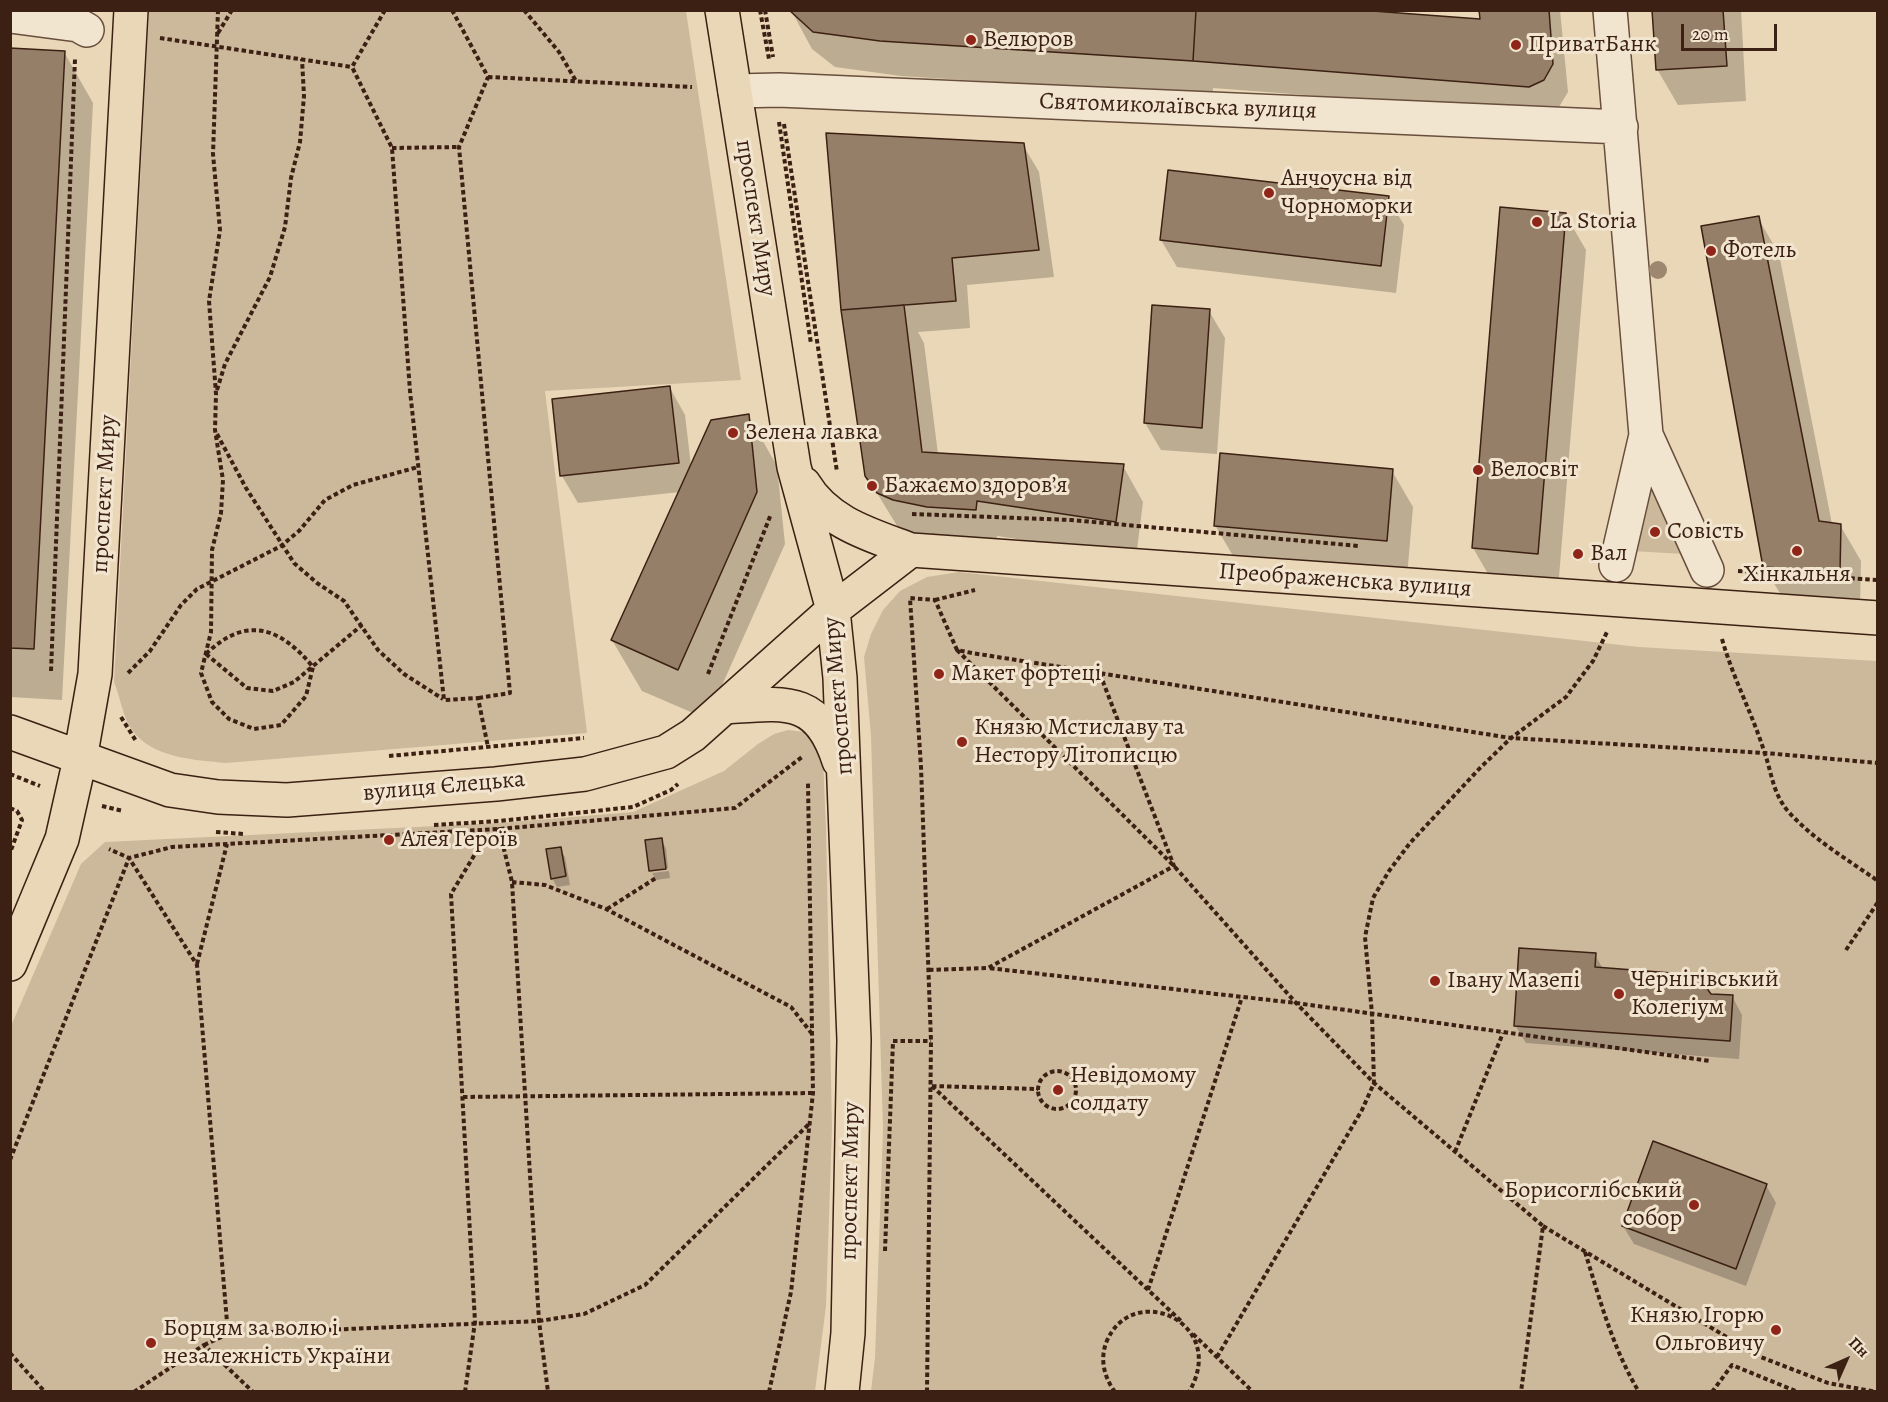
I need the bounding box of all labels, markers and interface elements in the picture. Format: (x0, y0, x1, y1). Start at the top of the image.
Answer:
scale bar (1684, 12, 1780, 50)
text: 20 m (1692, 22, 1729, 46)
place label: Велюров (983, 26, 1074, 54)
place label: ПриватБанк (1528, 31, 1657, 59)
marker: Велюров (964, 33, 978, 47)
marker: ПриватБанк (1509, 38, 1523, 52)
street label: Святомиколаївська вулиця (1039, 88, 1317, 126)
street label: проспект Миру (728, 137, 782, 299)
place label: Анчоусна від Чорноморки (1281, 165, 1413, 221)
marker: Анчоусна від Чорноморки (1262, 186, 1276, 200)
place label: La Storia (1549, 208, 1637, 236)
marker: La Storia (1530, 215, 1544, 229)
place label: Фотель (1723, 237, 1796, 265)
marker: Фотель (1704, 244, 1718, 258)
street label: проспект Миру (86, 414, 124, 574)
place label: Зелена лавка (745, 419, 878, 447)
marker: Зелена лавка (726, 426, 740, 440)
place label: Велосвіт (1490, 456, 1578, 484)
marker: Велосвіт (1471, 463, 1485, 477)
place label: Бажаємо здоров’я (884, 472, 1068, 500)
marker: Бажаємо здоров’я (865, 479, 879, 493)
place label: Совість (1667, 518, 1743, 546)
marker: Совість (1648, 525, 1662, 539)
place label: Вал (1590, 540, 1627, 568)
marker: Хінкальня (1790, 544, 1804, 558)
marker: Вал (1571, 547, 1585, 561)
street label: Преображенська вулиця (1218, 558, 1472, 604)
place label: Хінкальня (1743, 561, 1851, 589)
street label: проспект Миру (818, 616, 860, 776)
place label: Макет фортеці (951, 660, 1102, 688)
marker: Макет фортеці (932, 667, 946, 681)
place label: Князю Мстиславу та Нестору Літописцю (974, 714, 1185, 770)
marker: Князю Мстиславу та Нестору Літописцю (955, 735, 969, 749)
street label: вулиця Єлецька (362, 766, 526, 808)
place label: Алея Героїв (401, 826, 518, 854)
marker: Алея Героїв (382, 833, 396, 847)
place label: Чернігівський Колегіум (1631, 966, 1779, 1022)
place label: Івану Мазепі (1447, 967, 1580, 995)
marker: Івану Мазепі (1428, 974, 1442, 988)
marker: Чернігівський Колегіум (1612, 987, 1626, 1001)
place label: Невідомому солдату (1070, 1062, 1196, 1118)
marker: Невідомому солдату (1051, 1083, 1065, 1097)
street label: проспект Миру (835, 1102, 867, 1260)
place label: Борисоглібський собор (1504, 1177, 1682, 1233)
marker: Борисоглібський собор (1687, 1198, 1701, 1212)
place label: Князю Ігорю Ольговичу (1630, 1302, 1764, 1358)
place label: Борцям за волю і незалежність України (163, 1315, 391, 1371)
marker: Князю Ігорю Ольговичу (1769, 1323, 1783, 1337)
north arrow (1816, 1330, 1876, 1390)
text: Пн (1844, 1332, 1874, 1362)
marker: Борцям за волю і незалежність України (144, 1336, 158, 1350)

